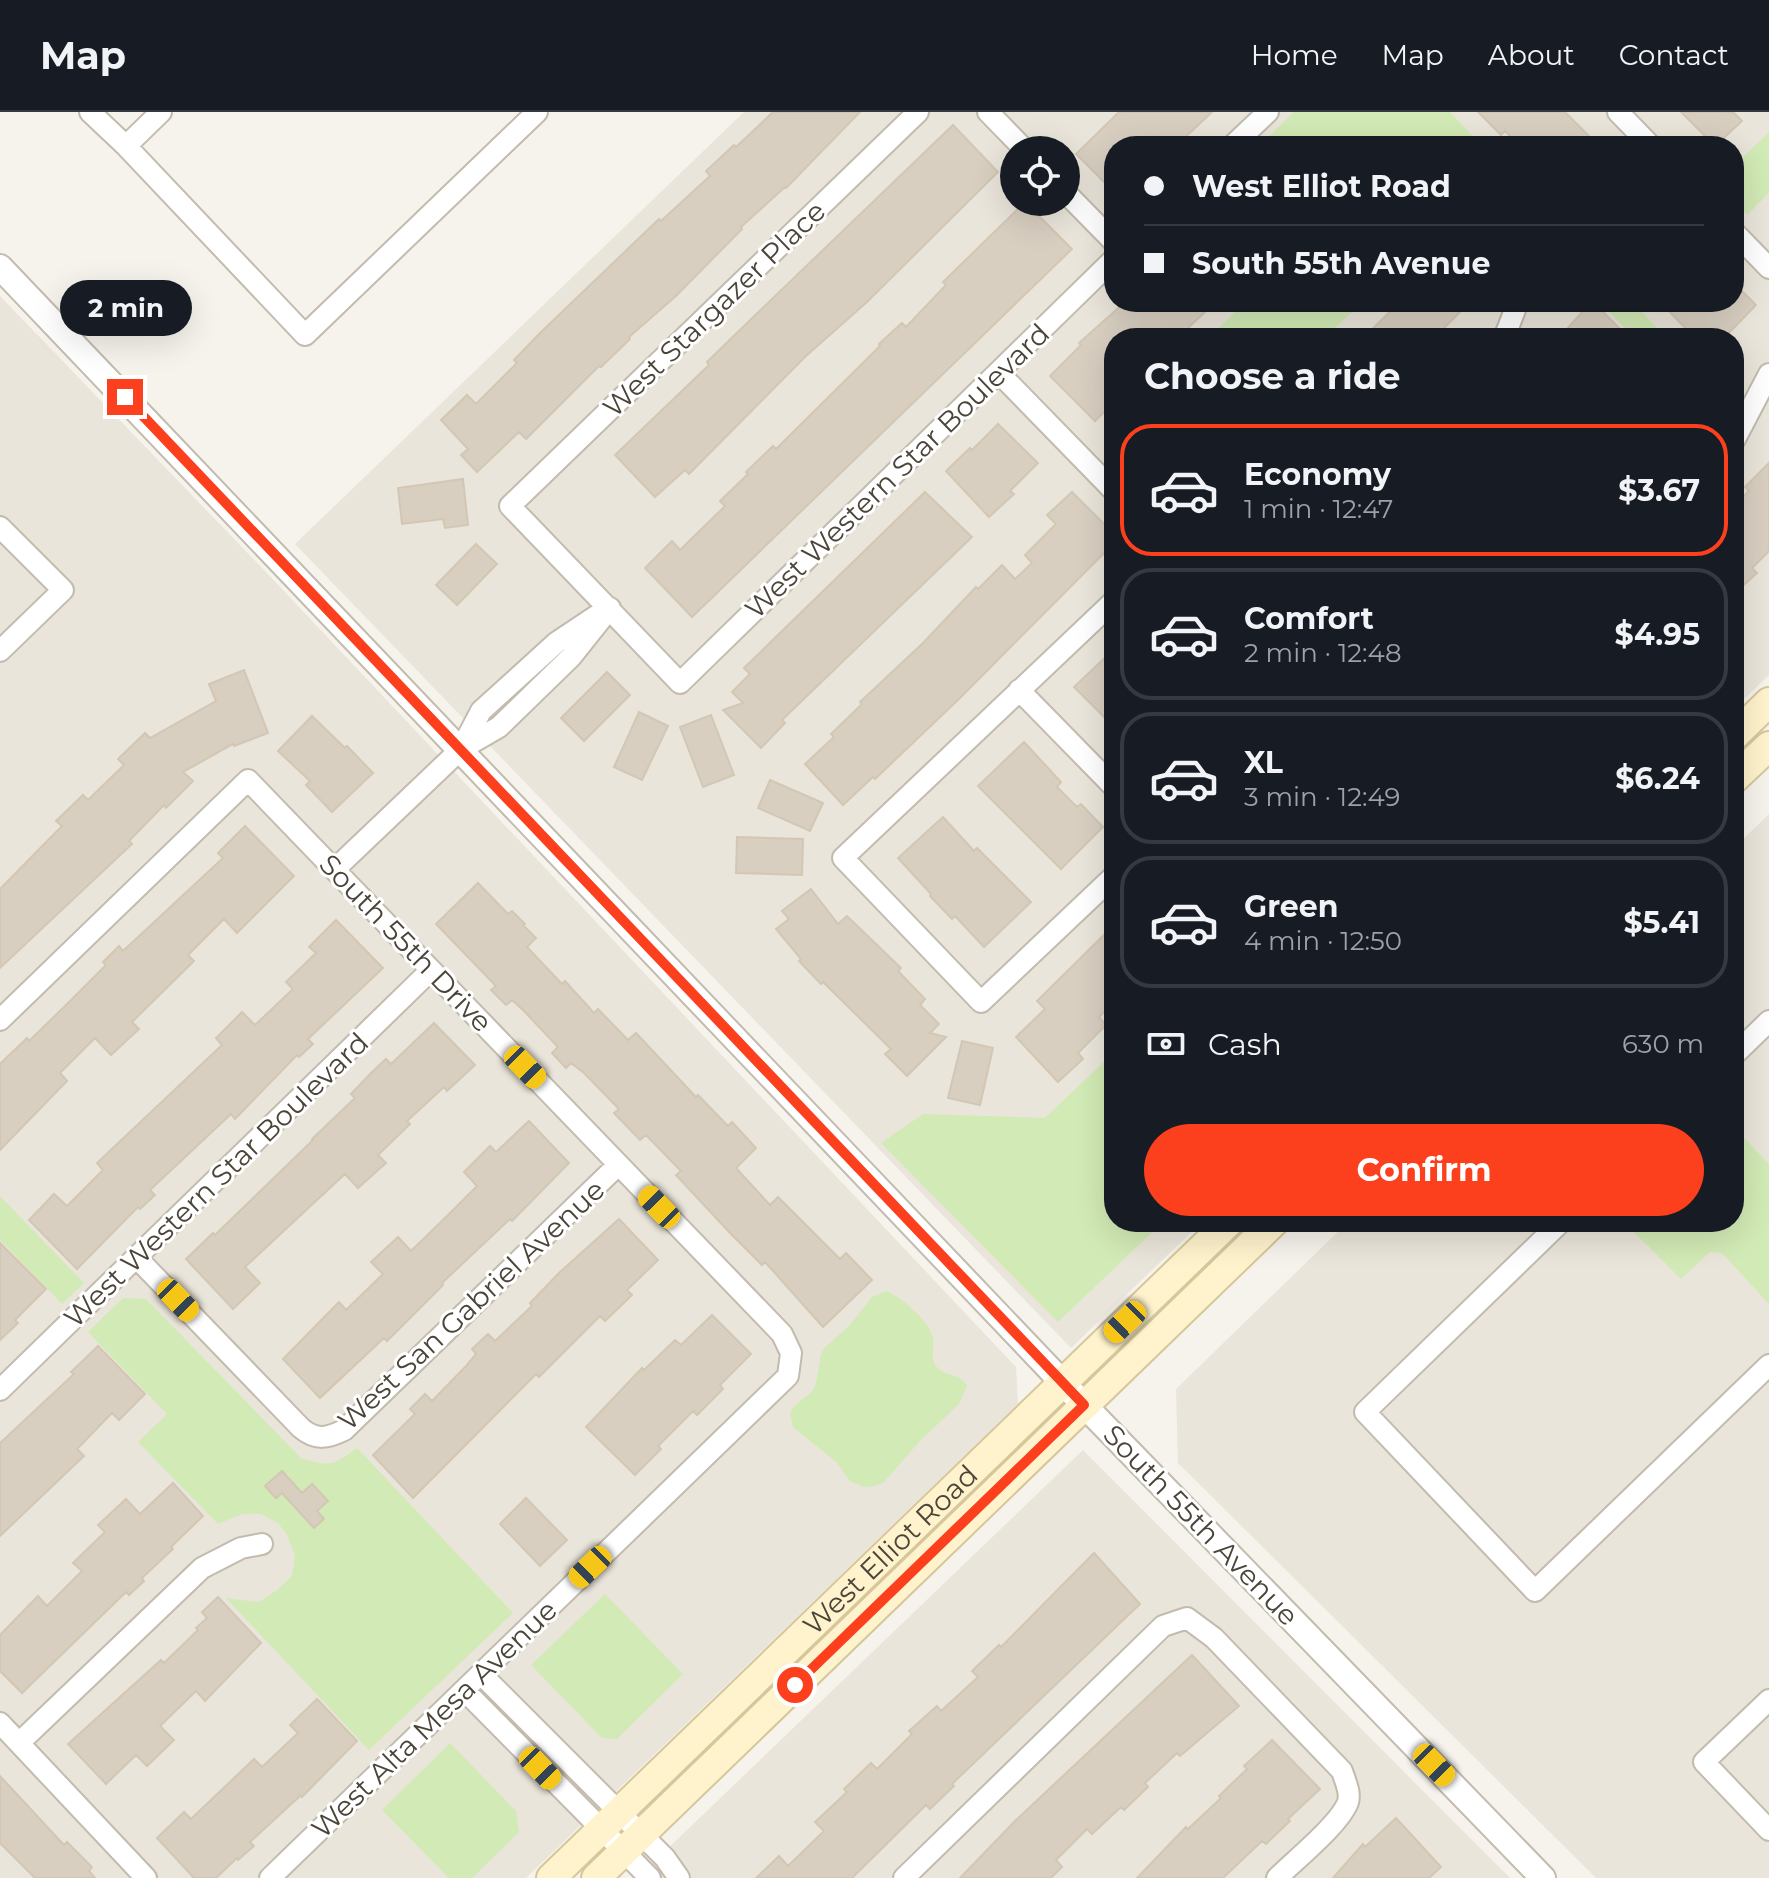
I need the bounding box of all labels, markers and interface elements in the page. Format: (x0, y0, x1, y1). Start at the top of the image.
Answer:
text: Map (40, 32, 126, 79)
text: Home (1251, 38, 1338, 72)
text: Map (1382, 38, 1444, 72)
text: About (1488, 38, 1575, 72)
text: Contact (1619, 38, 1729, 72)
map controls (1000, 136, 1080, 216)
button: locate (1000, 136, 1080, 216)
text: West Elliot Road (1192, 168, 1451, 205)
street label: West Stargazer Place (596, 194, 832, 424)
text: South 55th Avenue (1192, 245, 1490, 282)
callout: 2 min (59, 281, 191, 337)
text: 2 min (88, 292, 164, 324)
street label: West Western Star Boulevard (738, 316, 1056, 626)
text: Choose a ride (1144, 354, 1401, 398)
route end (107, 379, 143, 415)
icon: car (1148, 454, 1220, 526)
text: Economy (1244, 456, 1391, 493)
text: $3.67 (1618, 472, 1700, 509)
text: 1 min · 12:47 (1244, 493, 1393, 525)
icon: car (1148, 598, 1220, 670)
text: Comfort (1244, 600, 1374, 637)
text: $4.95 (1614, 616, 1700, 653)
text: 2 min · 12:48 (1244, 637, 1402, 669)
icon: car (1148, 742, 1220, 814)
text: XL (1244, 744, 1283, 781)
text: $6.24 (1615, 760, 1700, 797)
text: 3 min · 12:49 (1244, 781, 1400, 813)
street label: South 55th Drive (313, 847, 499, 1039)
icon: car (1148, 886, 1220, 958)
text: Green (1244, 888, 1338, 925)
text: $5.41 (1623, 904, 1700, 941)
text: 4 min · 12:50 (1244, 925, 1402, 957)
icon: cash (1144, 1022, 1188, 1066)
street label: West Western Star Boulevard (57, 1025, 375, 1335)
text: Cash (1208, 1026, 1282, 1063)
text: 630 m (1622, 1028, 1704, 1060)
car (500, 1041, 550, 1093)
button: Confirm (1144, 1124, 1704, 1216)
street label: West San Gabriel Avenue (331, 1173, 611, 1437)
car (634, 1181, 684, 1233)
car (153, 1274, 203, 1326)
car (1099, 1297, 1151, 1347)
street label: South 55th Avenue (1096, 1417, 1306, 1633)
street label: West Elliot Road (796, 1458, 985, 1642)
car (564, 1542, 616, 1592)
street label: West Alta Mesa Avenue (304, 1593, 564, 1845)
route start (777, 1667, 813, 1703)
car (1409, 1739, 1459, 1791)
car (515, 1742, 565, 1794)

